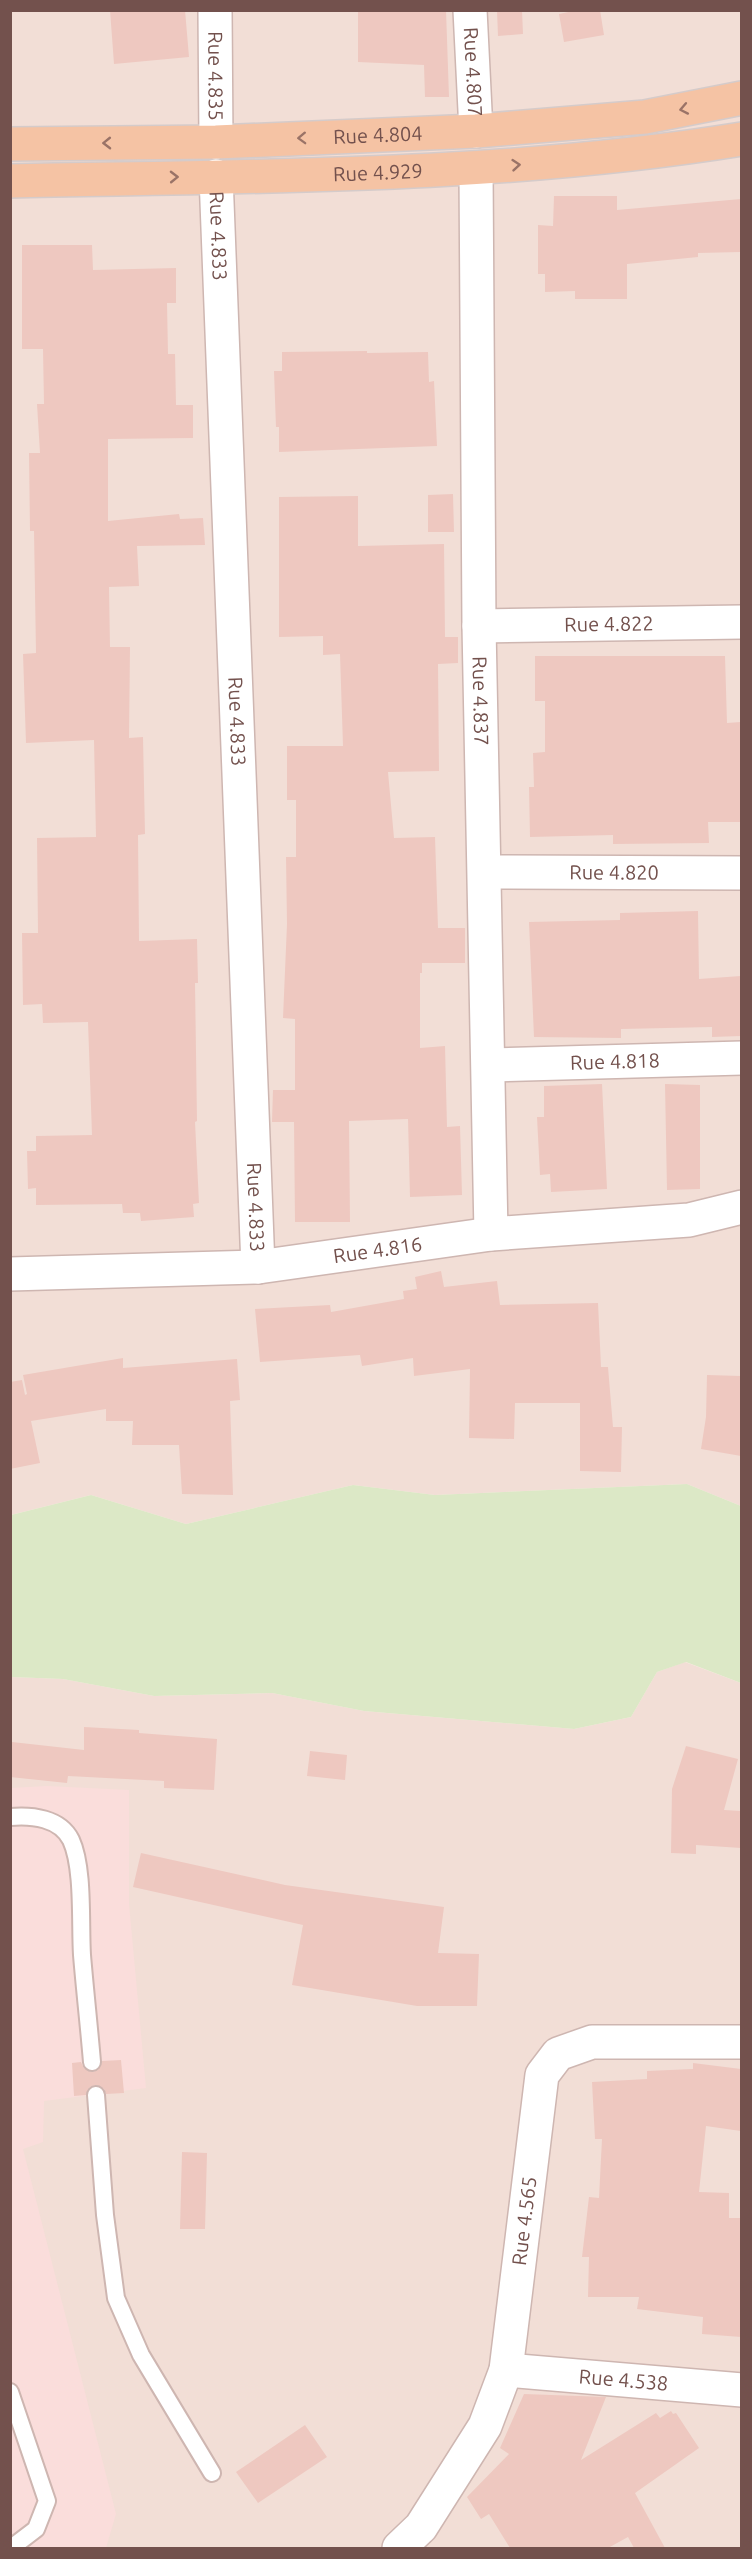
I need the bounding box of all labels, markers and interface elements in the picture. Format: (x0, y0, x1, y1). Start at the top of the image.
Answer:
street label: Rue 4.807 (460, 27, 487, 117)
street label: Rue 4.835 (204, 31, 228, 121)
one-way arrow (679, 102, 689, 115)
street label: Rue 4.804 (333, 121, 423, 148)
one-way arrow (297, 132, 306, 145)
one-way arrow (102, 137, 111, 149)
street label: Rue 4.929 (333, 159, 423, 185)
one-way arrow (511, 159, 520, 172)
one-way arrow (169, 171, 178, 184)
street label: Rue 4.833 (206, 191, 232, 281)
street label: Rue 4.822 (564, 611, 654, 636)
street label: Rue 4.837 (469, 656, 493, 746)
street label: Rue 4.833 (224, 676, 251, 767)
street label: Rue 4.820 (569, 860, 659, 884)
street label: Rue 4.818 (570, 1048, 660, 1074)
street label: Rue 4.833 (243, 1162, 269, 1252)
street label: Rue 4.816 (332, 1232, 424, 1267)
street label: Rue 4.565 (507, 2175, 541, 2267)
street label: Rue 4.538 (578, 2364, 669, 2395)

